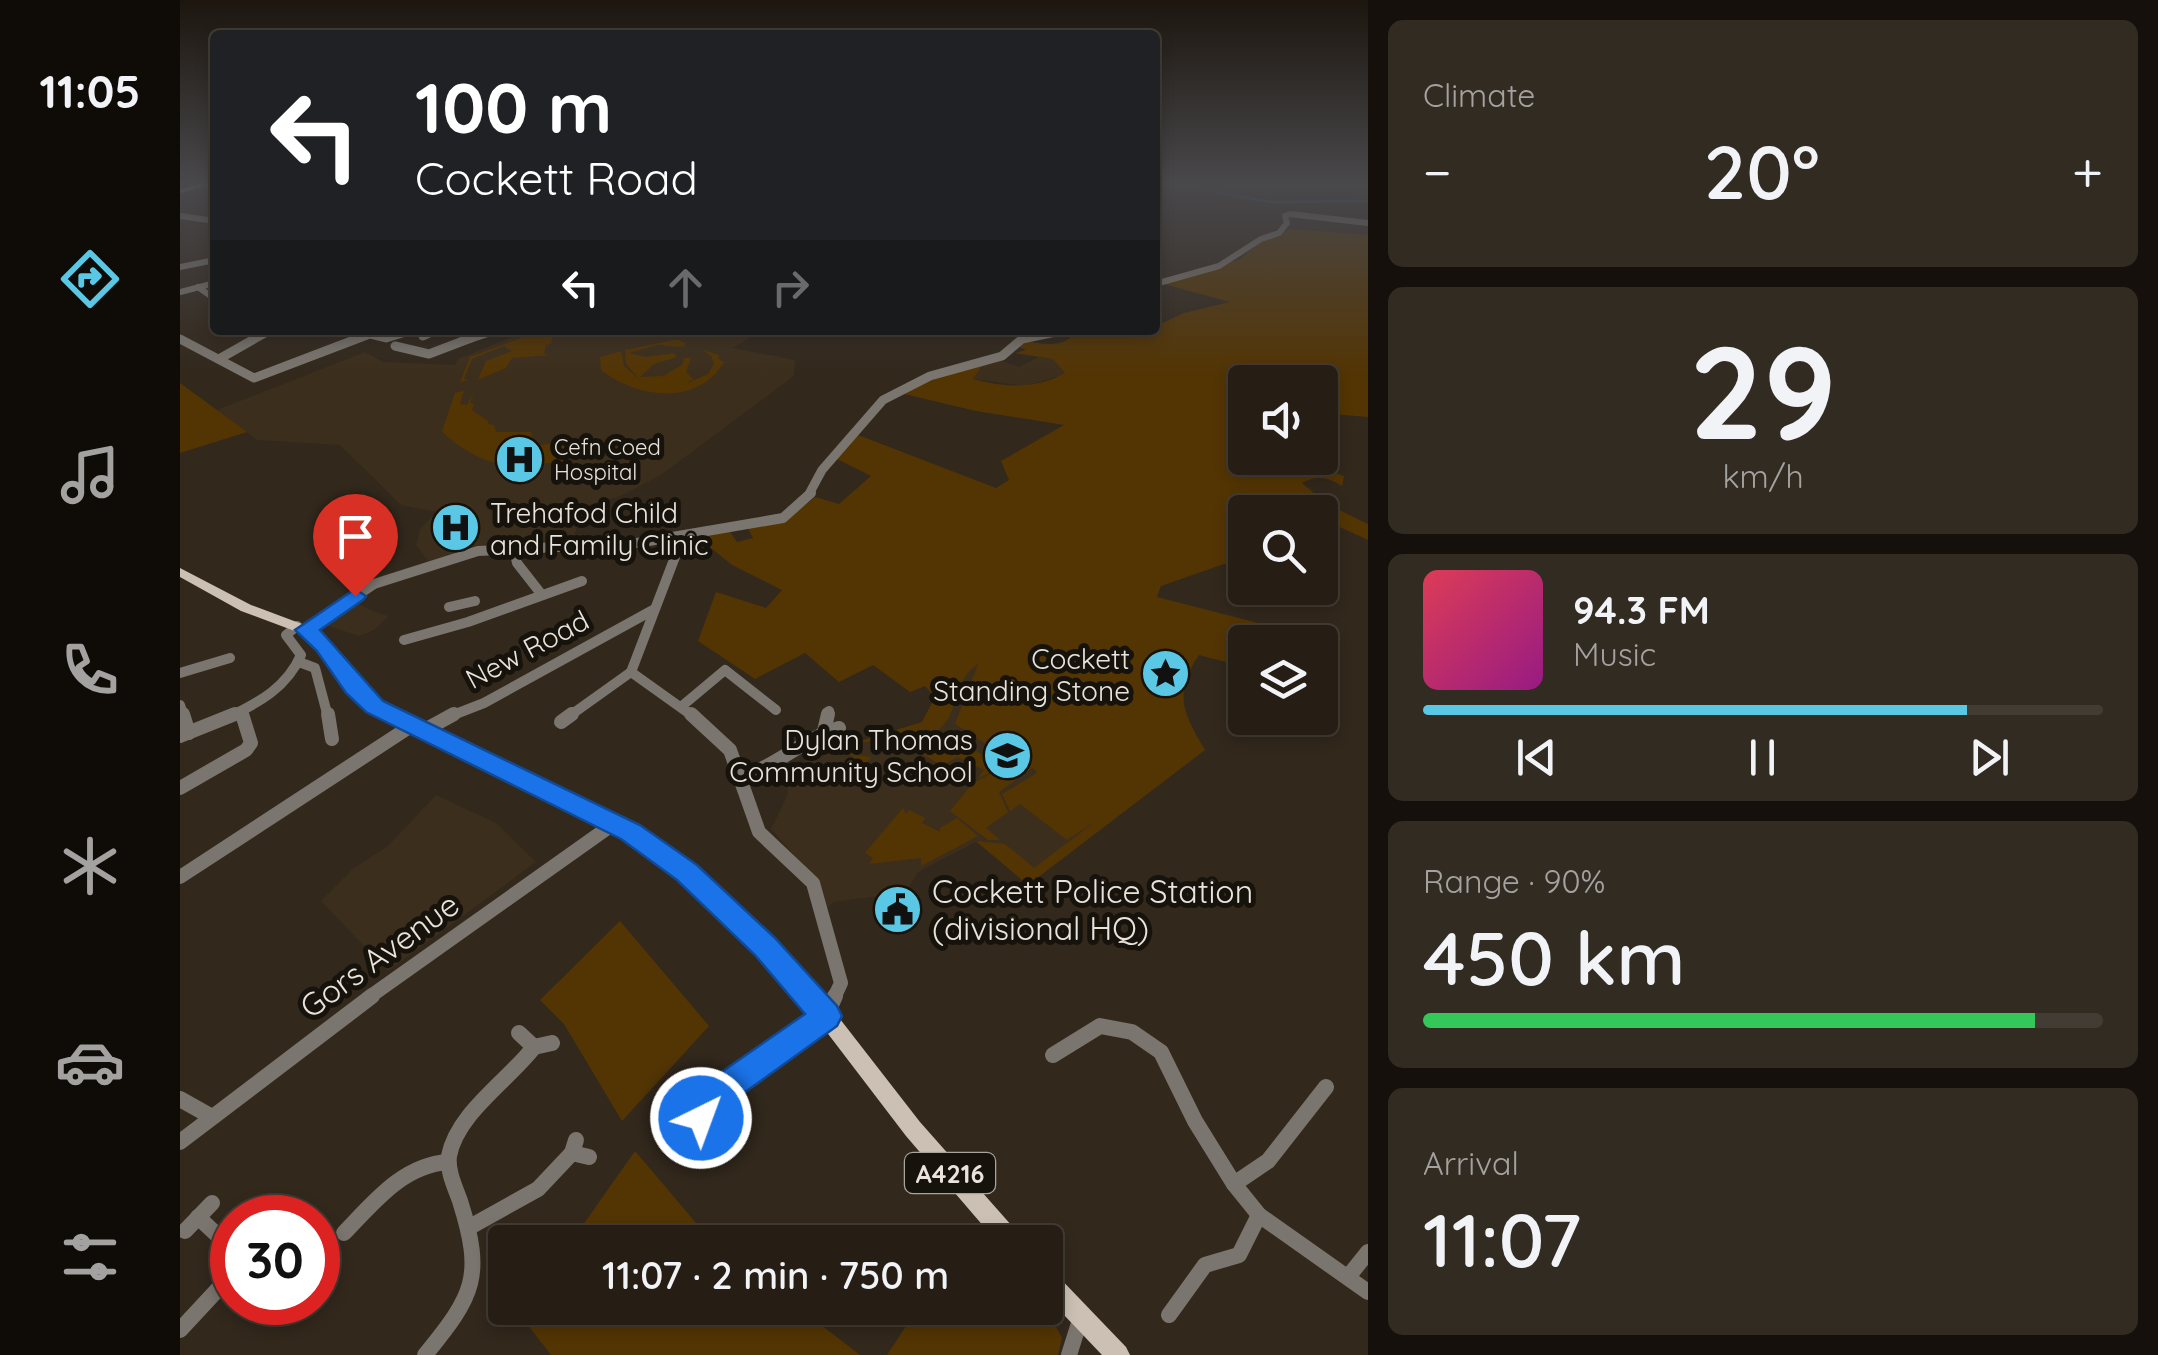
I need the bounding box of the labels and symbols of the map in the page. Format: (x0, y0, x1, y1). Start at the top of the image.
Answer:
place label: Cefn Coed Hospital (554, 433, 661, 486)
hospital icon: Cefn Coed Hospital (493, 434, 545, 486)
pin (313, 494, 398, 597)
place label: Trehafod Child and Family Clinic (490, 495, 709, 562)
hospital icon: Trehafod Child and Family Clinic (429, 502, 481, 554)
street label: New Road (459, 602, 595, 696)
place label: Cockett Standing Stone (933, 641, 1130, 708)
place icon: Cockett Standing Stone (1139, 648, 1191, 700)
place label: Dylan Thomas Community School (729, 722, 973, 789)
school or university icon: Dylan Thomas Community School (982, 729, 1034, 781)
place label: Cockett Police Station (divisional HQ) (932, 871, 1253, 948)
public building icon: Cockett Police Station (divisional HQ) (871, 883, 923, 935)
street label: Gors Avenue (292, 884, 466, 1026)
position arrow (649, 1066, 753, 1170)
road number: A4216 (905, 1153, 995, 1193)
speed limit sign: 30 (210, 1195, 340, 1325)

